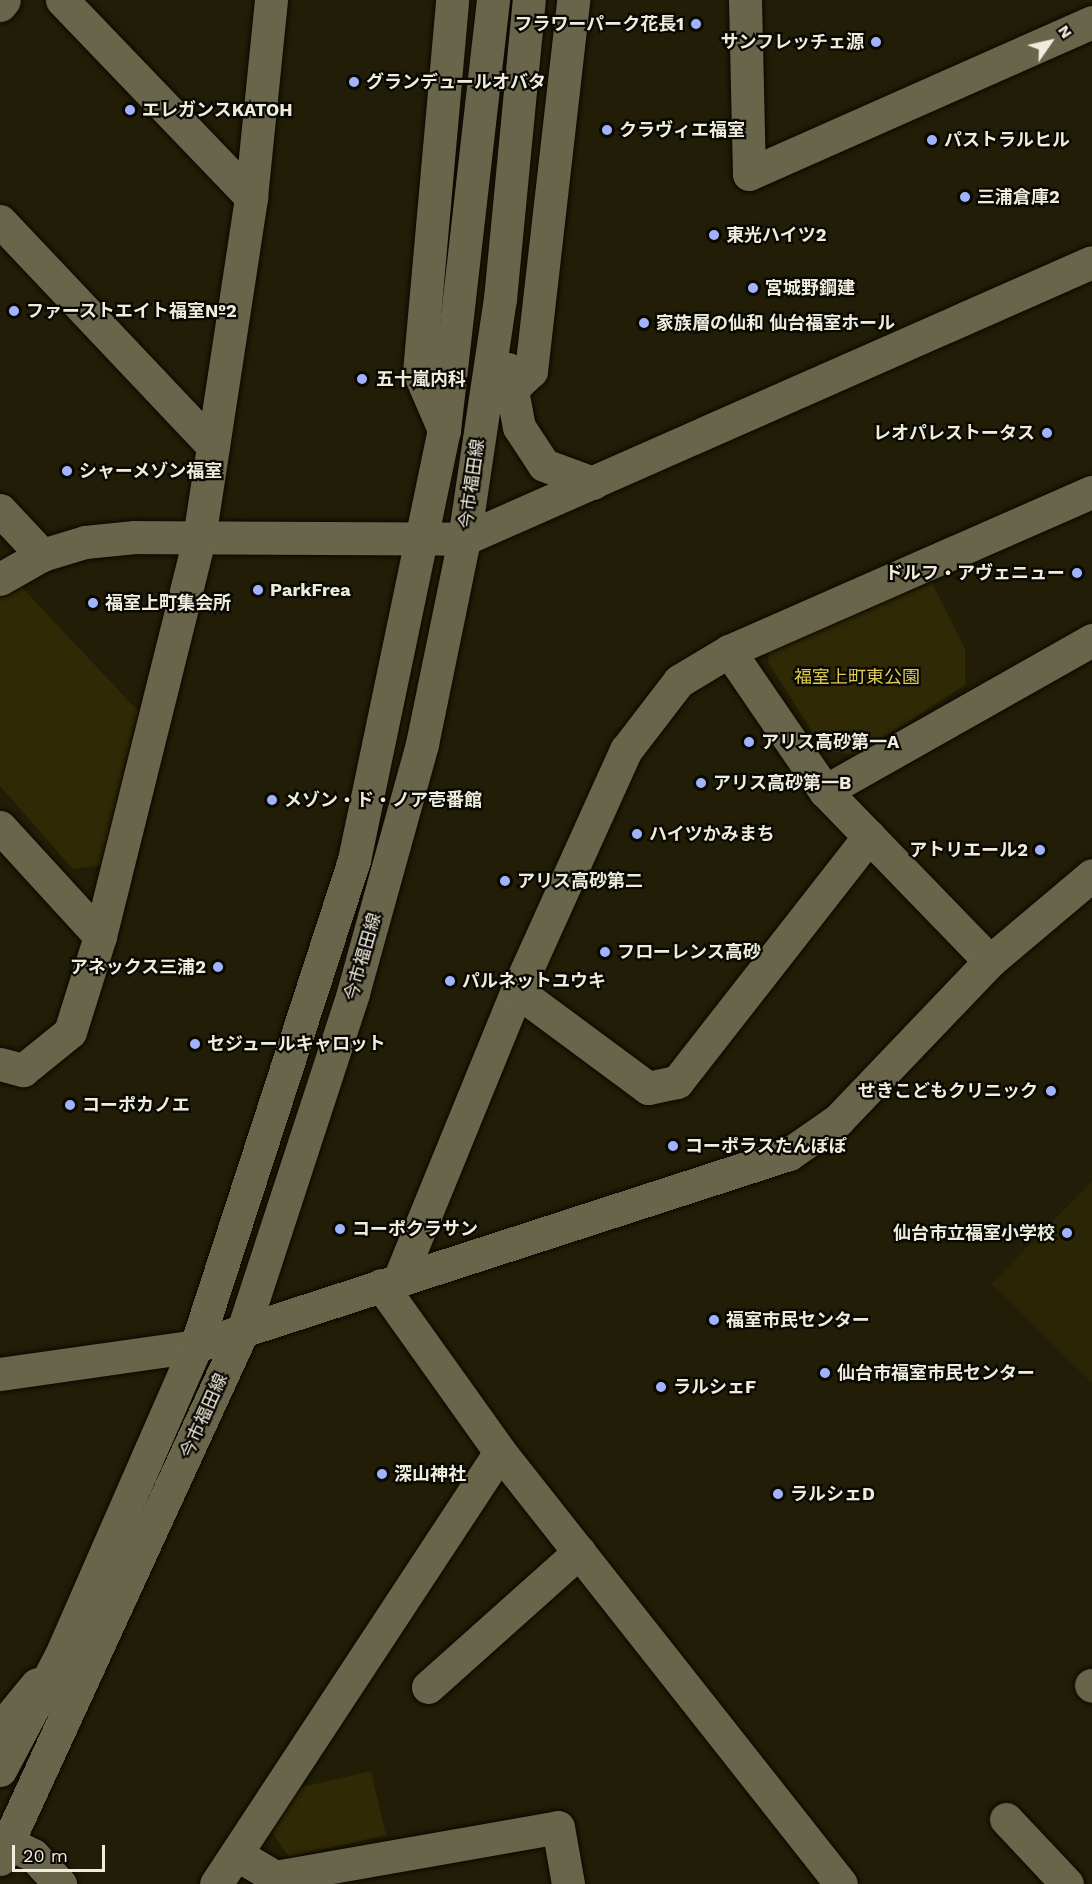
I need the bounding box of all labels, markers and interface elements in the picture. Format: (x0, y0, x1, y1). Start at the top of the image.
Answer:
north arrow (1020, 12, 1080, 72)
place label: フラワーパーク花長1 (514, 13, 684, 35)
marker: フラワーパーク花長1 (689, 17, 703, 31)
text: N (1054, 21, 1077, 42)
place label: サンフレッチェ源 (720, 31, 864, 53)
marker: サンフレッチェ源 (869, 35, 883, 49)
place label: グランデュールオバタ (366, 71, 546, 93)
marker: グランデュールオバタ (347, 75, 361, 89)
place label: エレガンスKATOH (142, 99, 293, 121)
marker: エレガンスKATOH (123, 103, 137, 117)
place label: クラヴィエ福室 (619, 119, 745, 141)
marker: クラヴィエ福室 (600, 123, 614, 137)
place label: パストラルヒル (944, 129, 1070, 151)
marker: パストラルヒル (925, 133, 939, 147)
place label: 三浦倉庫2 (977, 186, 1060, 208)
marker: 三浦倉庫2 (958, 190, 972, 204)
place label: 東光ハイツ2 (726, 224, 827, 246)
marker: 東光ハイツ2 (707, 228, 721, 242)
place label: 宮城野鋼建 (765, 277, 855, 299)
marker: 宮城野鋼建 (746, 281, 760, 295)
place label: ファーストエイト福室№2 (26, 300, 238, 322)
marker: ファーストエイト福室№2 (7, 304, 21, 318)
place label: 家族層の仙和 仙台福室ホール (656, 312, 895, 334)
marker: 家族層の仙和 仙台福室ホール (637, 316, 651, 330)
place label: 五十嵐内科 (376, 368, 466, 390)
marker: 五十嵐内科 (353, 370, 371, 388)
place label: レオパレストータス (873, 422, 1035, 444)
marker: レオパレストータス (1040, 426, 1054, 440)
street label: 今市福田線 (455, 438, 489, 530)
place label: シャーメゾン福室 (79, 460, 223, 482)
marker: シャーメゾン福室 (60, 464, 74, 478)
place label: ドルフ・アヴェニュー (885, 562, 1065, 584)
marker: ドルフ・アヴェニュー (1070, 566, 1084, 580)
place label: ParkFrea (270, 579, 351, 601)
marker: ParkFrea (251, 583, 265, 597)
place label: 福室上町集会所 (105, 592, 231, 614)
marker: 福室上町集会所 (86, 596, 100, 610)
park label: 福室上町東公園 (794, 666, 920, 688)
place label: アリス高砂第一A (761, 731, 899, 753)
marker: アリス高砂第一A (742, 735, 756, 749)
place label: アリス高砂第一B (713, 772, 851, 794)
marker: アリス高砂第一B (694, 776, 708, 790)
place label: メゾン・ド・ノア壱番館 (284, 789, 482, 811)
marker: メゾン・ド・ノア壱番館 (265, 793, 279, 807)
place label: ハイツかみまち (649, 823, 775, 845)
marker: ハイツかみまち (630, 827, 644, 841)
place label: アトリエール2 (909, 839, 1028, 861)
marker: アトリエール2 (1033, 843, 1047, 857)
place label: アリス高砂第二 (517, 870, 643, 892)
marker: アリス高砂第二 (498, 874, 512, 888)
street label: 今市福田線 (340, 911, 386, 1003)
place label: フローレンス高砂 (617, 941, 761, 963)
marker: フローレンス高砂 (598, 945, 612, 959)
place label: アネックス三浦2 (69, 956, 206, 978)
marker: アネックス三浦2 (211, 960, 225, 974)
place label: パルネットユウキ (462, 970, 606, 992)
marker: パルネットユウキ (443, 974, 457, 988)
place label: セジュールキャロット (207, 1033, 387, 1055)
marker: セジュールキャロット (188, 1037, 202, 1051)
place label: せきこどもクリニック (858, 1080, 1038, 1102)
marker: せきこどもクリニック (1042, 1082, 1060, 1100)
place label: コーポカノエ (82, 1094, 190, 1116)
marker: コーポカノエ (63, 1098, 77, 1112)
place label: コーポラスたんぽぽ (685, 1135, 847, 1157)
marker: コーポラスたんぽぽ (666, 1139, 680, 1153)
place label: コーポクラサン (352, 1218, 478, 1240)
marker: コーポクラサン (333, 1222, 347, 1236)
place label: 仙台市立福室小学校 (893, 1222, 1055, 1244)
marker: 仙台市立福室小学校 (1060, 1226, 1074, 1240)
place label: 福室市民センター (726, 1309, 870, 1331)
marker: 福室市民センター (707, 1313, 721, 1327)
place label: 仙台市福室市民センター (837, 1362, 1035, 1384)
marker: 仙台市福室市民センター (818, 1366, 832, 1380)
street label: 今市福田線 (176, 1370, 232, 1462)
place label: ラルシェF (673, 1376, 756, 1398)
marker: ラルシェF (654, 1380, 668, 1394)
place label: 深山神社 (394, 1463, 466, 1485)
marker: 深山神社 (375, 1467, 389, 1481)
place label: ラルシェD (790, 1483, 875, 1505)
marker: ラルシェD (771, 1487, 785, 1501)
scale bar (15, 1833, 108, 1871)
text: 20 m (23, 1845, 68, 1866)

